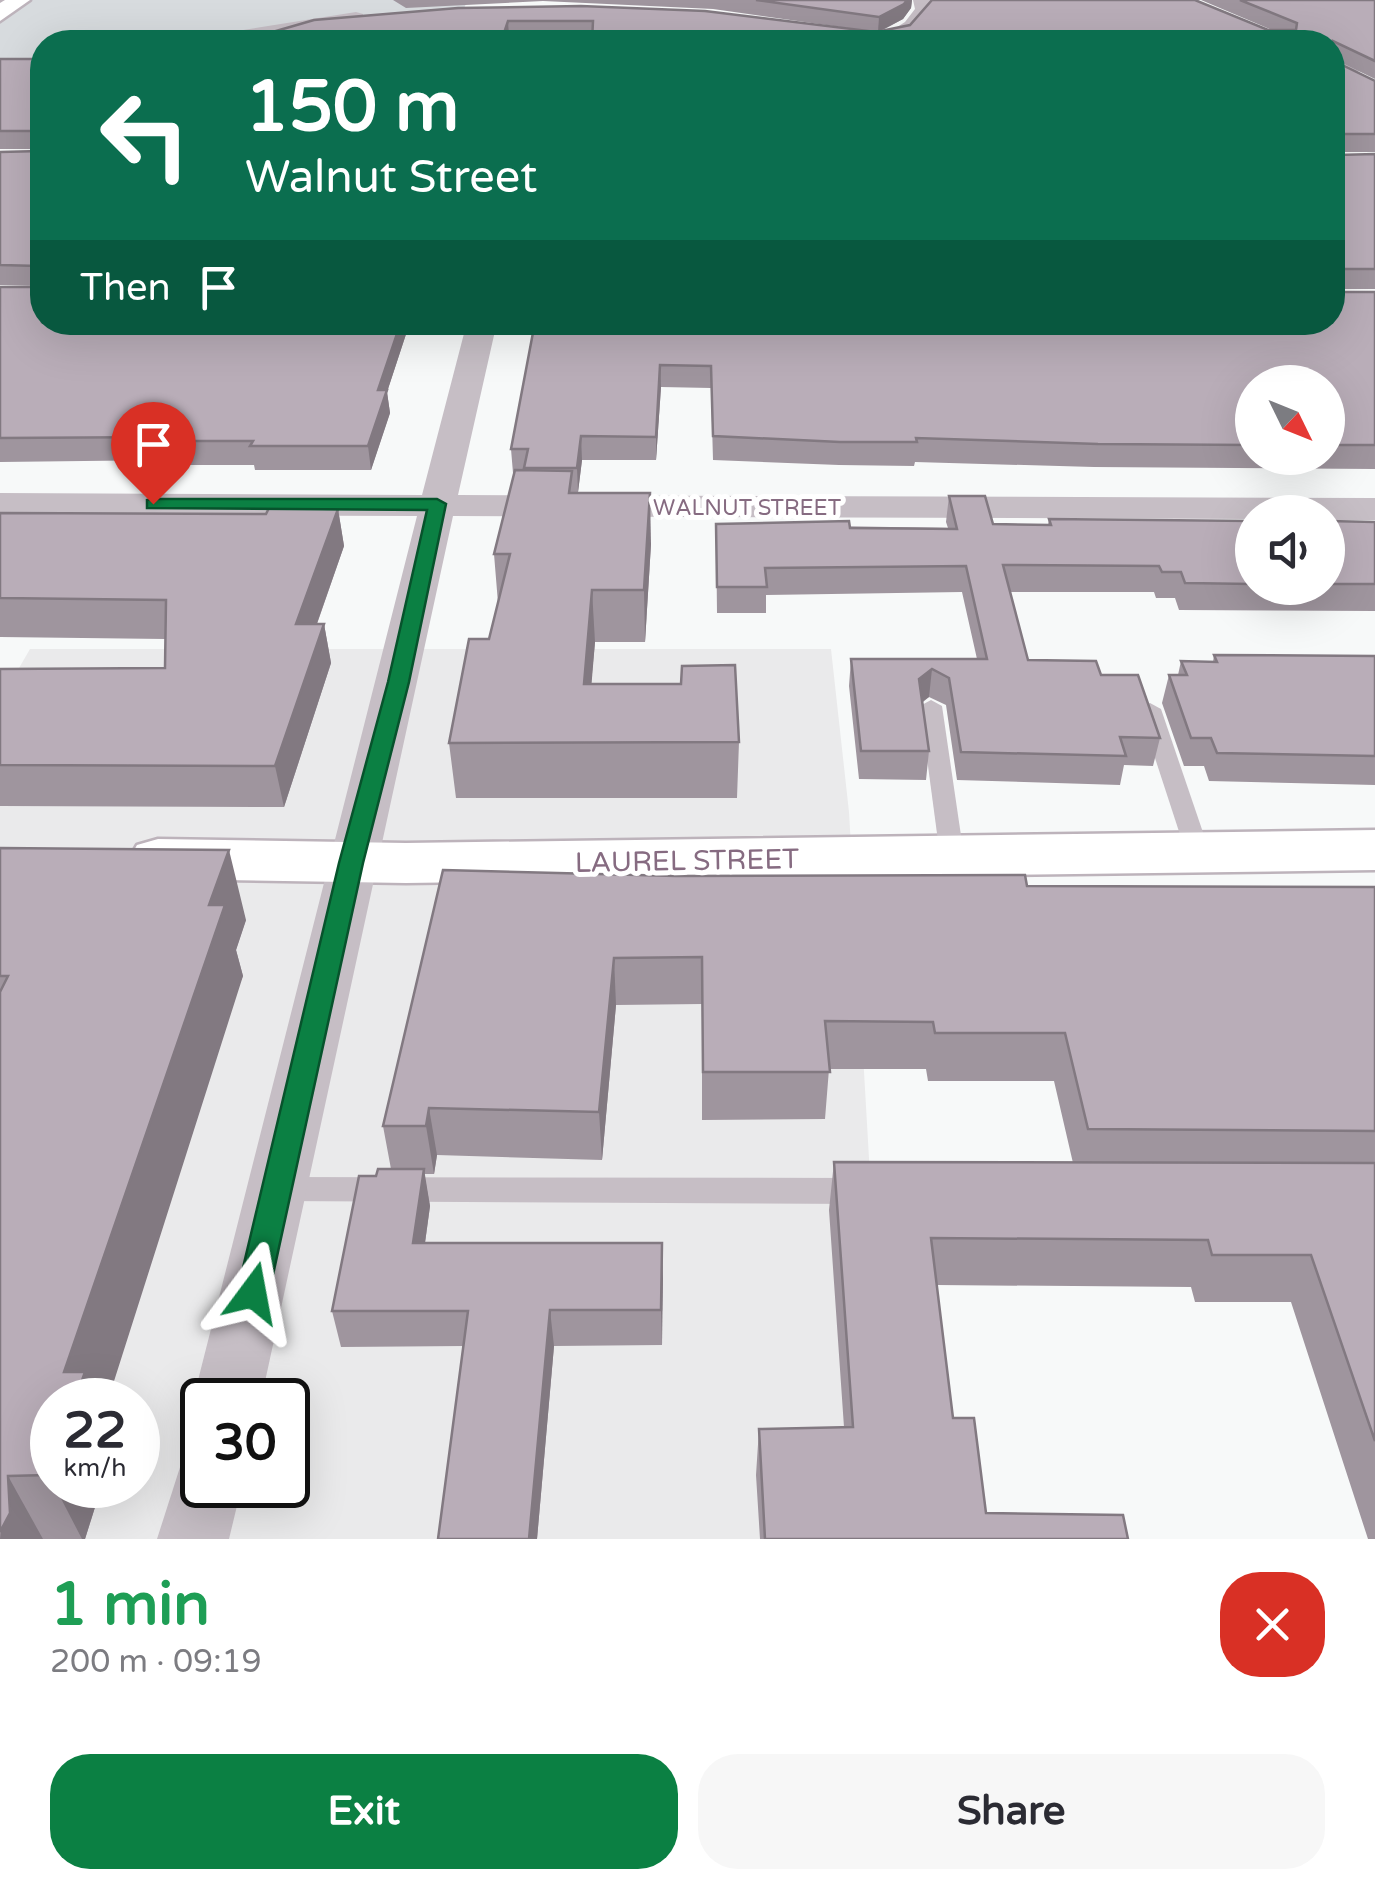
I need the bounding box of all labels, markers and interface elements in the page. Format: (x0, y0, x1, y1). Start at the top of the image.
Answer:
text: 150 m (245, 66, 459, 150)
icon: left (80, 70, 210, 200)
text: Walnut Street (245, 151, 537, 205)
icon: arrive (191, 260, 246, 315)
text: Then (80, 265, 171, 311)
north arrow (1235, 365, 1345, 475)
map controls (1235, 365, 1345, 605)
pin (111, 402, 196, 505)
icon: arrive (126, 417, 181, 472)
street label: WALNUT STREET (653, 495, 842, 521)
button: sound (1235, 495, 1345, 605)
street label: LAUREL STREET (575, 842, 799, 880)
position arrow (201, 1241, 305, 1345)
speed limit sign: 30 (180, 1378, 310, 1508)
text: 22 (64, 1401, 126, 1461)
text: km/h (64, 1453, 126, 1483)
text: 1 min (50, 1569, 210, 1641)
button: close (1220, 1572, 1325, 1677)
text: 200 m · 09:19 (50, 1643, 262, 1681)
button: Exit (50, 1754, 678, 1869)
button: Share (698, 1754, 1325, 1869)

